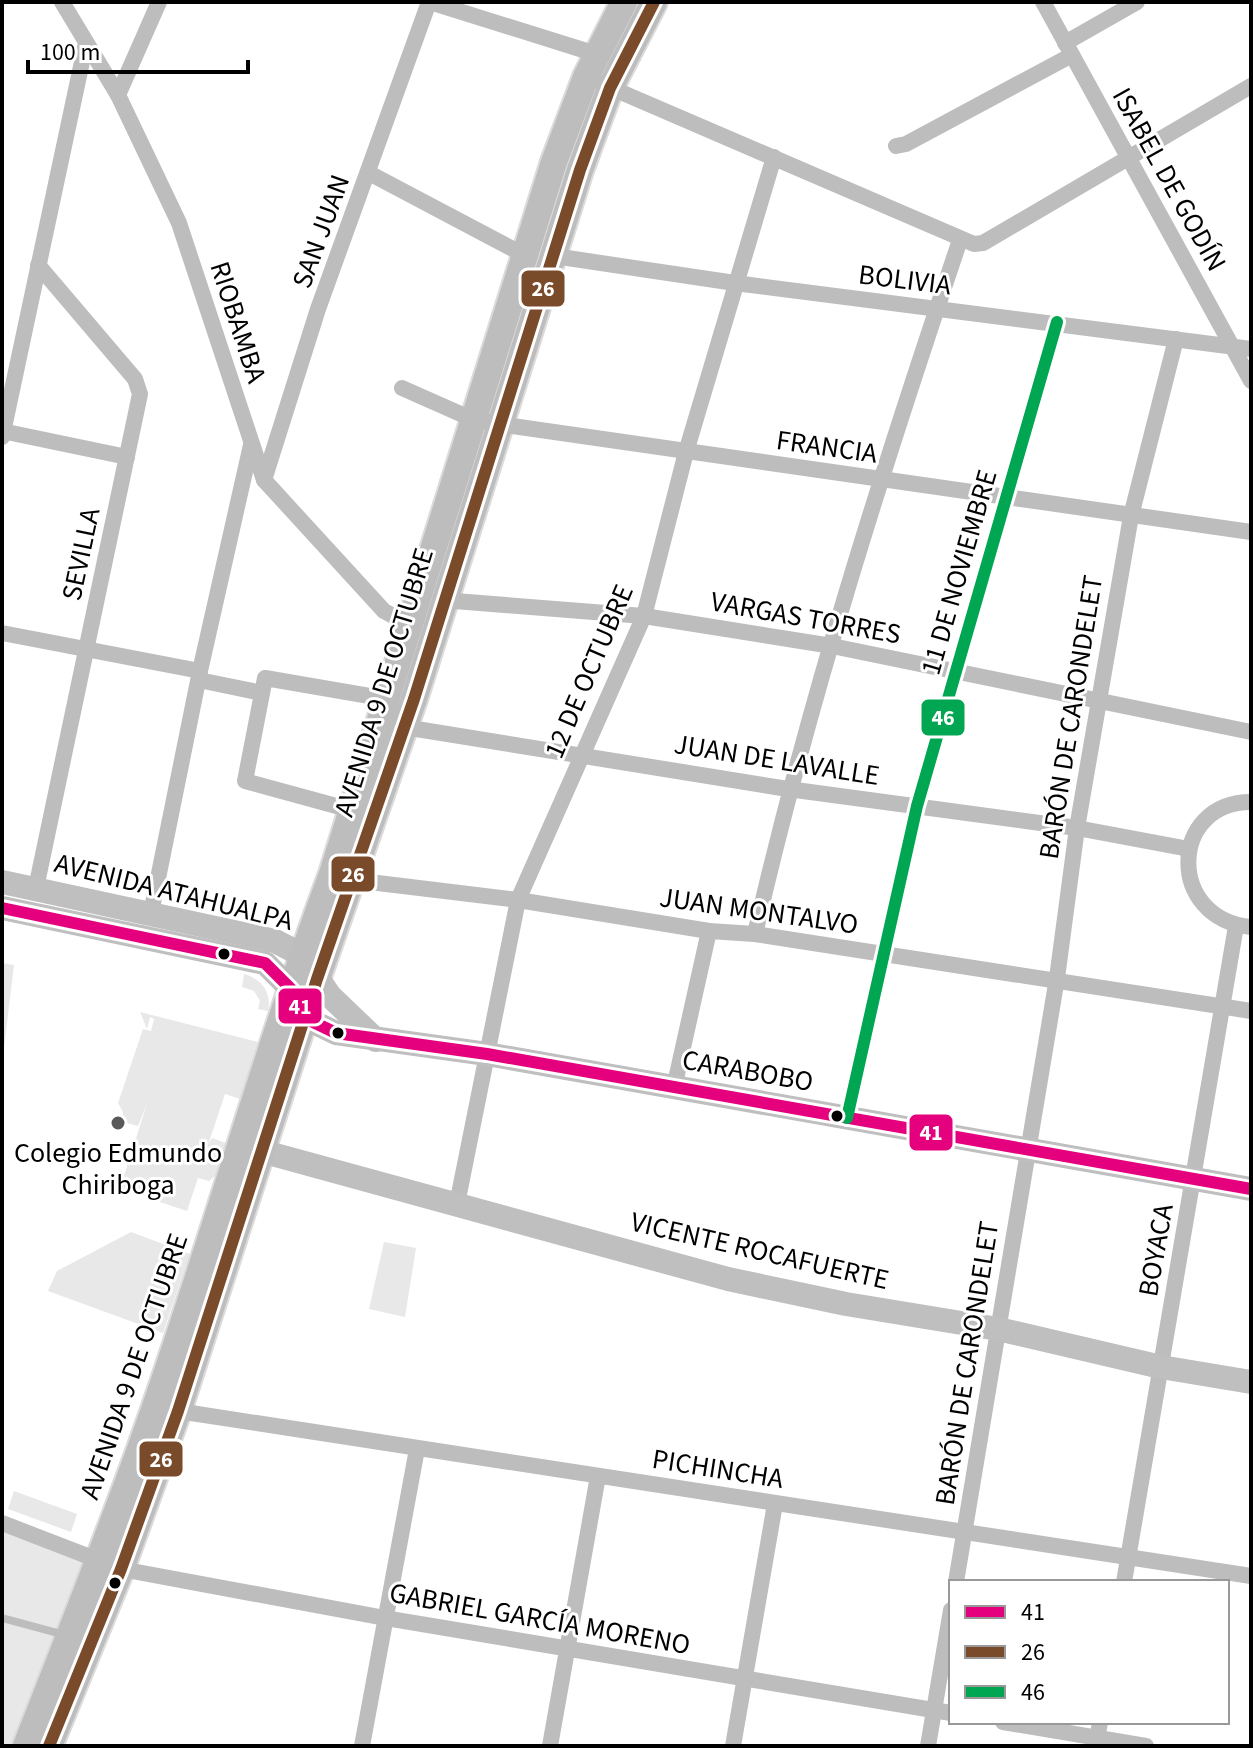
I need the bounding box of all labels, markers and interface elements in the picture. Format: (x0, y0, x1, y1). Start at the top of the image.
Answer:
scale bar (28, 24, 248, 74)
text: 100 m (40, 35, 100, 70)
street label: ISABEL DE GODÍN (1102, 81, 1236, 278)
street label: SAN JUAN (282, 169, 360, 294)
street label: BOLIVIA (856, 254, 954, 306)
street label: RIOBAMBA (200, 256, 277, 389)
line badge: 26 (520, 269, 566, 308)
text: 26 (531, 273, 555, 305)
street label: FRANCIA (774, 420, 881, 474)
street label: 11 DE NOVIEMBRE (911, 465, 1007, 679)
street label: SEVILLA (52, 503, 110, 604)
street label: AVENIDA 9 DE OCTUBRE (324, 543, 444, 821)
street label: BARÓN DE CARONDELET (1029, 572, 1113, 862)
street label: 12 DE OCTUBRE (534, 578, 644, 765)
street label: VARGAS TORRES (708, 582, 904, 654)
line badge: 46 (920, 698, 966, 737)
text: 46 (931, 702, 955, 734)
street label: JUAN DE LAVALLE (671, 724, 882, 796)
street label: AVENIDA ATAHUALPA (50, 843, 298, 941)
line badge: 26 (330, 855, 376, 893)
text: 26 (341, 859, 365, 891)
street label: JUAN MONTALVO (657, 877, 861, 945)
unlabelled marker (216, 946, 232, 962)
line badge: 41 (277, 987, 323, 1025)
text: 41 (288, 991, 312, 1023)
unlabelled marker (330, 1025, 346, 1041)
street label: CARABOBO (679, 1040, 816, 1102)
unlabelled marker (829, 1108, 845, 1124)
line badge: 41 (908, 1113, 954, 1152)
marker: Colegio Edmundo Chiriboga (109, 1114, 127, 1132)
text: 41 (919, 1117, 943, 1149)
place label: Colegio Edmundo Chiriboga (14, 1133, 222, 1205)
street label: BOYACA (1128, 1200, 1184, 1300)
street label: VICENTE ROCAFUERTE (627, 1202, 893, 1300)
street label: BARÓN DE CARONDELET (925, 1218, 1009, 1508)
street label: AVENIDA 9 DE OCTUBRE (70, 1228, 198, 1505)
street label: PICHINCHA (649, 1439, 787, 1499)
line badge: 26 (138, 1440, 184, 1478)
text: 26 (149, 1444, 173, 1476)
street label: GABRIEL GARCÍA MORENO (386, 1573, 693, 1665)
unlabelled marker (107, 1575, 123, 1591)
legend (949, 1580, 1229, 1724)
text: 41 (1021, 1595, 1045, 1630)
text: 26 (1021, 1635, 1045, 1670)
text: 46 (1021, 1675, 1045, 1710)

